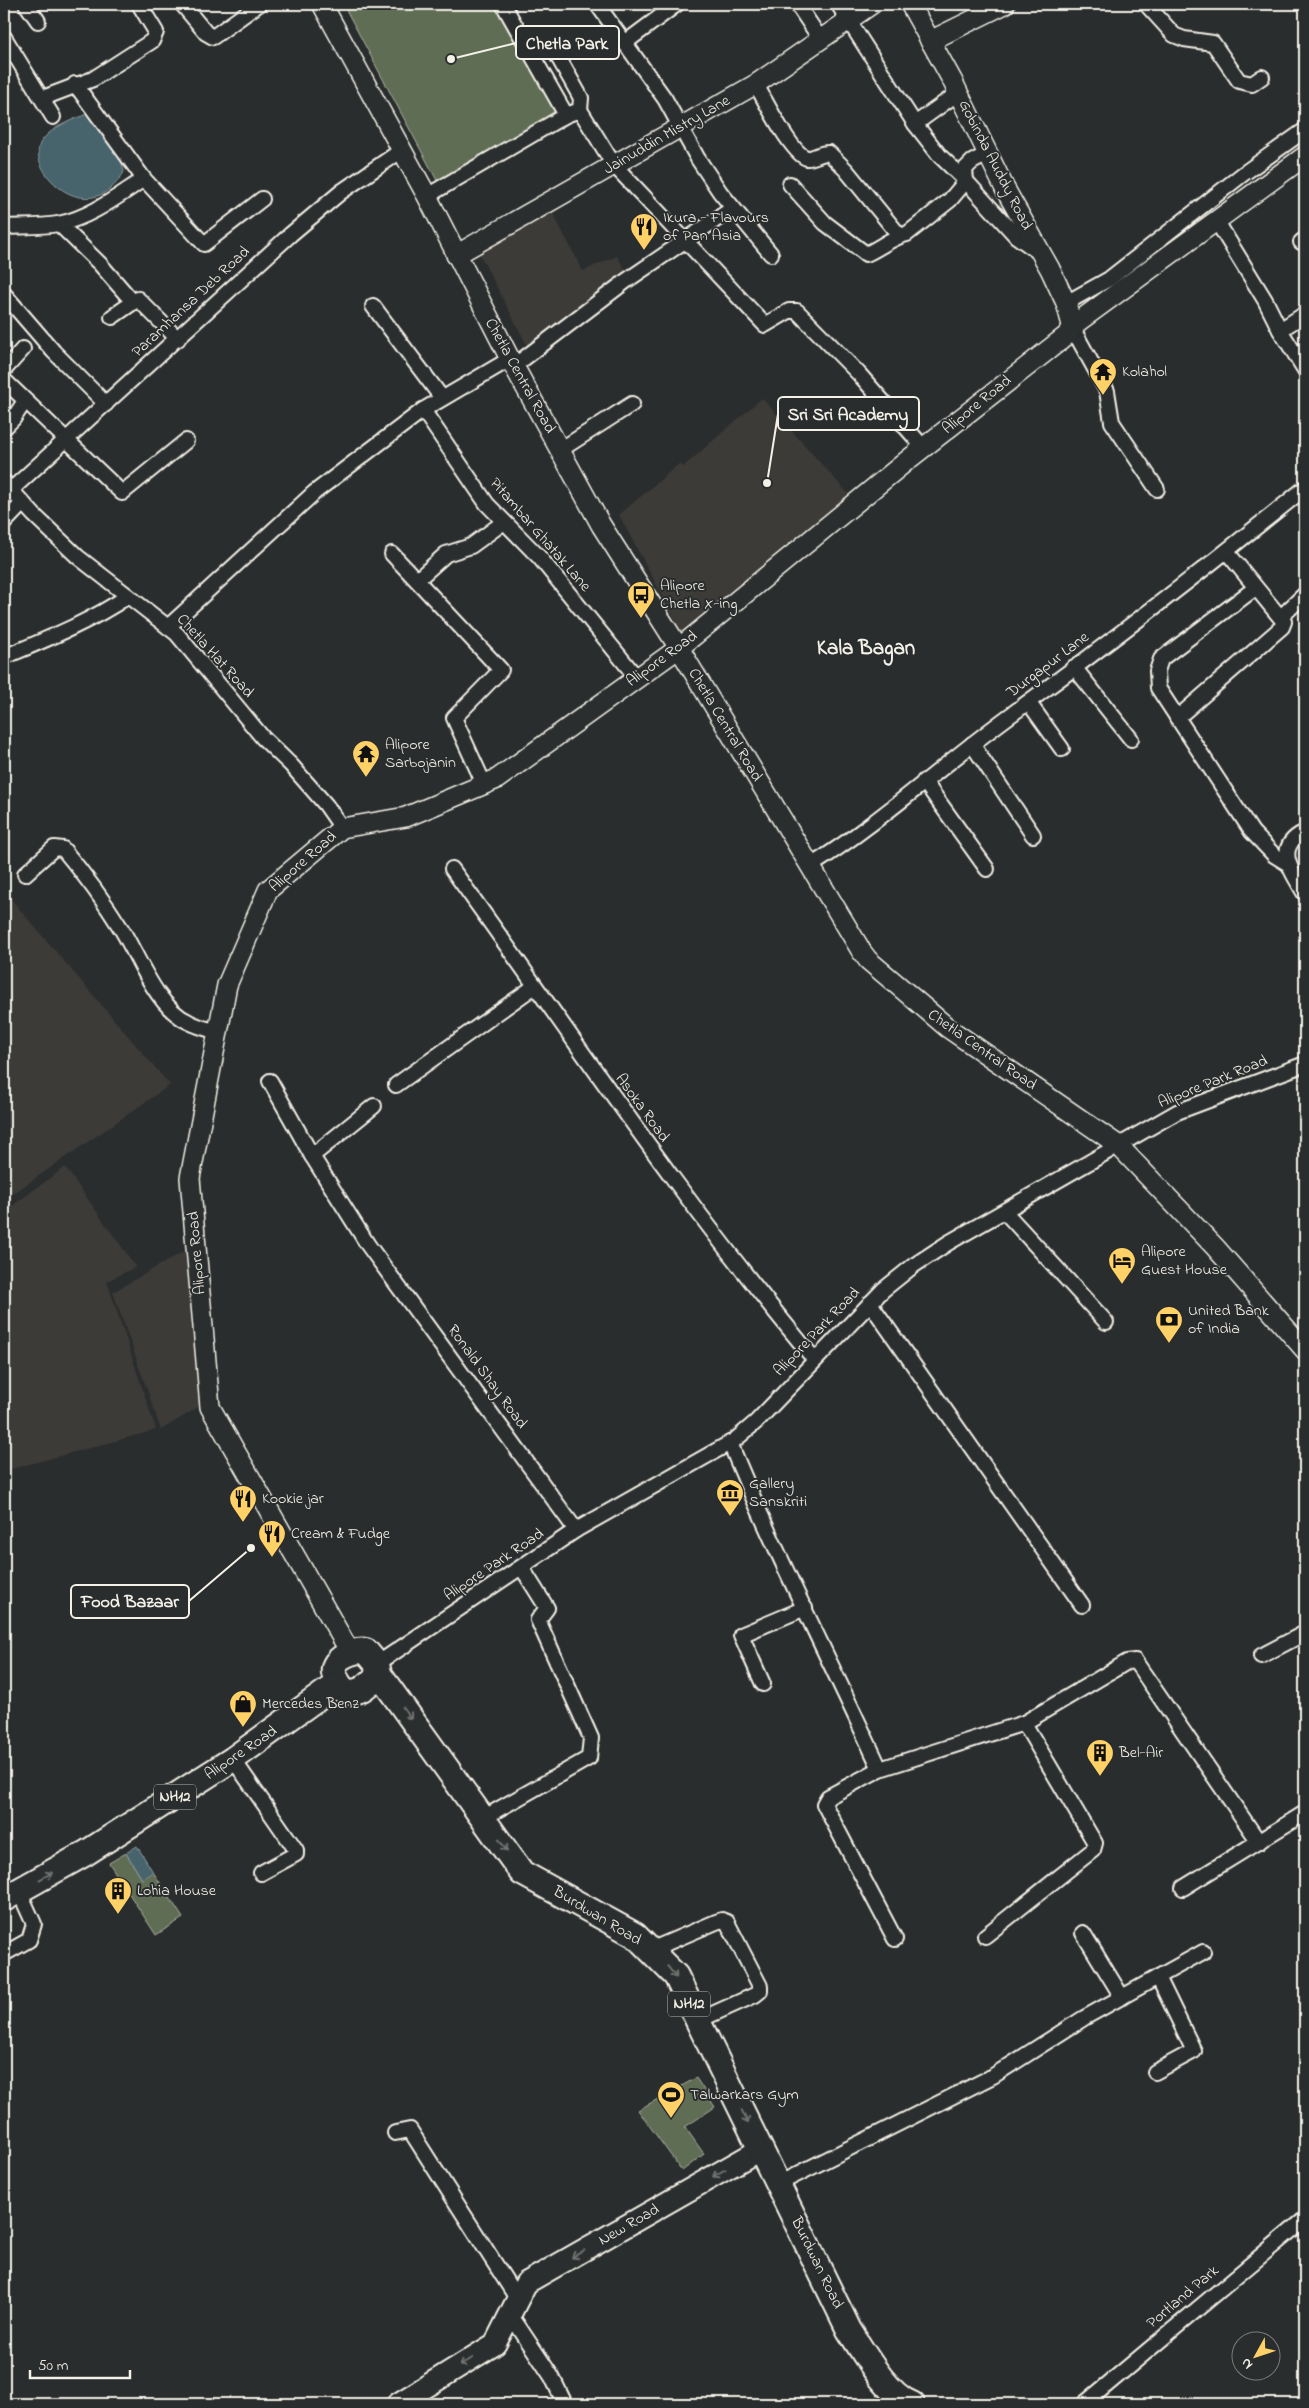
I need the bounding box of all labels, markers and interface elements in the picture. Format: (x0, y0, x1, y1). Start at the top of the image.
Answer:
callout: Chetla Park (516, 26, 619, 59)
text: Chetla Park (526, 32, 609, 58)
street label: Jainuddin Mistry Lane (599, 89, 735, 181)
street label: Gobinda Auddy Road (952, 96, 1038, 234)
place label: Ikura - Flavours of Pan Asia (663, 206, 769, 248)
restaurant icon: Ikura - Flavours of Pan Asia (629, 212, 659, 251)
street label: Paramhansa Deb Road (126, 241, 256, 363)
street label: Chetla Central Road (478, 314, 562, 438)
temple icon: Kolahol (1088, 357, 1118, 396)
place label: Kolahol (1122, 360, 1167, 384)
street label: Alipore Road (937, 369, 1017, 441)
callout: Sri Sri Academy (778, 397, 919, 430)
text: Sri Sri Academy (788, 403, 908, 430)
street label: Pitambar Ghatak Lane (484, 473, 597, 598)
place label: Alipore Chetla X-ing (660, 574, 737, 616)
bus stop icon: Alipore Chetla X-ing (626, 580, 656, 619)
street label: Chetla Hat Road (170, 608, 260, 704)
street label: Alipore Road (621, 625, 703, 693)
street label: Durgapur Lane (1001, 625, 1095, 705)
district label: Kala Bagan (817, 634, 915, 666)
street label: Chetla Central Road (682, 664, 768, 786)
place label: Alipore Sarbojanin (385, 733, 456, 775)
temple icon: Alipore Sarbojanin (351, 739, 381, 778)
street label: Alipore Road (264, 826, 342, 898)
street label: Chetla Central Road (922, 1003, 1042, 1097)
street label: Alipore Park Road (1155, 1049, 1271, 1115)
street label: Asoka Road (609, 1068, 675, 1148)
street label: Alipore Road (181, 1210, 213, 1296)
place label: Alipore Guest House (1141, 1240, 1228, 1282)
hotel icon: Alipore Guest House (1107, 1246, 1137, 1285)
street label: Alipore Park Road (768, 1282, 866, 1382)
place label: United Bank of India (1188, 1299, 1270, 1341)
bank icon: United Bank of India (1154, 1305, 1184, 1344)
street label: Ronald Shay Road (441, 1320, 533, 1434)
place label: Gallery Sanskriti (749, 1472, 807, 1514)
museum icon: Gallery Sanskriti (715, 1478, 745, 1517)
restaurant icon: Kookie jar (228, 1484, 258, 1523)
place label: Kookie jar (262, 1487, 324, 1511)
restaurant icon: Cream & Fudge (257, 1519, 287, 1558)
place label: Cream & Fudge (291, 1522, 391, 1546)
street label: Alipore Park Road (439, 1523, 549, 1607)
callout: Food Bazaar (71, 1585, 189, 1618)
text: Food Bazaar (80, 1590, 179, 1616)
shop icon: Mercedes Benz (228, 1689, 258, 1728)
place label: Mercedes Benz (262, 1692, 359, 1716)
one-way arrow (402, 1706, 412, 1720)
street label: Alipore Road (200, 1720, 282, 1786)
building icon: Bel-Air (1085, 1738, 1115, 1777)
place label: Bel-Air (1118, 1741, 1163, 1765)
road number: NH12 (154, 1784, 196, 1810)
one-way arrow (497, 1838, 508, 1851)
one-way arrow (39, 1870, 53, 1880)
building icon: Lohia House (103, 1876, 133, 1915)
place label: Lohia House (137, 1879, 217, 1903)
street label: Burdwan Road (547, 1880, 646, 1952)
one-way arrow (666, 1965, 677, 1978)
road number: NH12 (668, 1992, 710, 2016)
sports icon: Talwarkars Gym (656, 2080, 686, 2119)
place label: Talwarkars Gym (690, 2083, 799, 2107)
one-way arrow (741, 2109, 750, 2124)
one-way arrow (712, 2169, 727, 2179)
street label: New Road (594, 2198, 664, 2252)
street label: Burdwan Road (784, 2212, 850, 2313)
one-way arrow (571, 2249, 585, 2259)
street label: Portland Park (1142, 2259, 1225, 2335)
north arrow (1232, 2330, 1282, 2380)
scale bar (30, 2348, 130, 2380)
text: N (1236, 2353, 1258, 2374)
text: 50 m (38, 2355, 69, 2377)
one-way arrow (459, 2358, 473, 2368)

